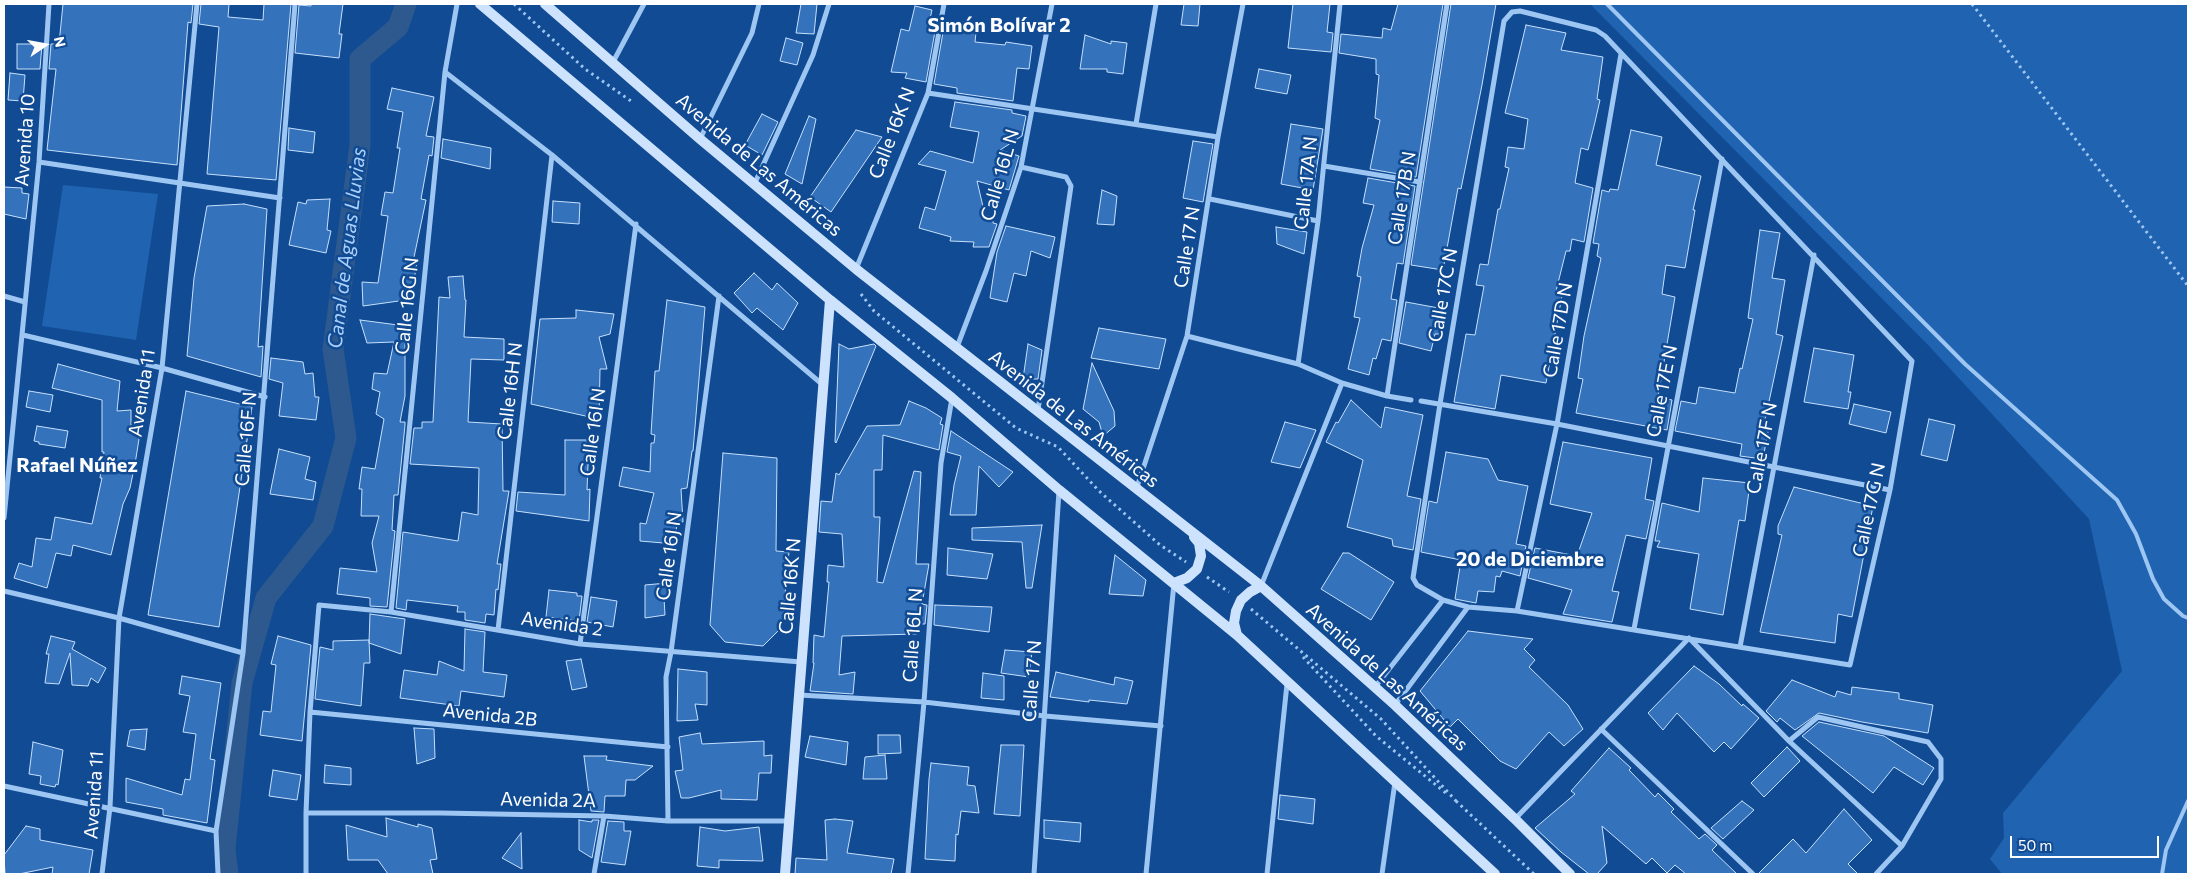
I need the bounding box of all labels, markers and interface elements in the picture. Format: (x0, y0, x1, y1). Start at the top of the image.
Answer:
district label: Simón Bolívar 2 (927, 13, 1071, 37)
north arrow (20, 20, 70, 70)
text: N (51, 35, 70, 49)
street label: Calle 16K N (864, 84, 920, 182)
street label: Avenida de Las Américas (671, 89, 847, 241)
street label: Avenida 10 (10, 93, 40, 187)
street label: Calle 16L N (976, 126, 1024, 224)
street label: Calle 17A N (1290, 135, 1322, 231)
water label: Canal de Aguas Lluvias (323, 146, 371, 350)
street label: Calle 17B N (1383, 149, 1421, 247)
street label: Calle 17 N (1169, 205, 1205, 289)
street label: Calle 17C N (1424, 246, 1462, 344)
street label: Calle 16G N (391, 256, 423, 356)
street label: Calle 17D N (1538, 281, 1578, 379)
street label: Calle 16H N (493, 341, 527, 441)
street label: Calle 17E N (1642, 343, 1682, 439)
street label: Avenida de Las Américas (984, 345, 1164, 493)
street label: Avenida 11 (124, 348, 160, 438)
street label: Calle 16I N (576, 386, 610, 478)
street label: Calle 16F N (231, 391, 261, 487)
street label: Calle 17F N (1742, 400, 1782, 496)
district label: Rafael Núñez (16, 453, 138, 477)
street label: Calle 17G N (1848, 461, 1890, 559)
street label: Calle 16J N (651, 510, 687, 602)
street label: Calle 16K N (774, 537, 806, 635)
district label: 20 de Diciembre (1456, 547, 1604, 571)
street label: Calle 16L N (898, 587, 928, 683)
street label: Avenida de Las Américas (1301, 598, 1473, 756)
street label: Avenida 2 (519, 607, 605, 641)
street label: Calle 17 N (1018, 639, 1046, 723)
street label: Avenida 2B (442, 699, 538, 731)
street label: Avenida 11 (80, 750, 108, 840)
street label: Avenida 2A (500, 788, 596, 812)
scale bar (2012, 826, 2161, 858)
text: 50 m (2018, 836, 2052, 854)

